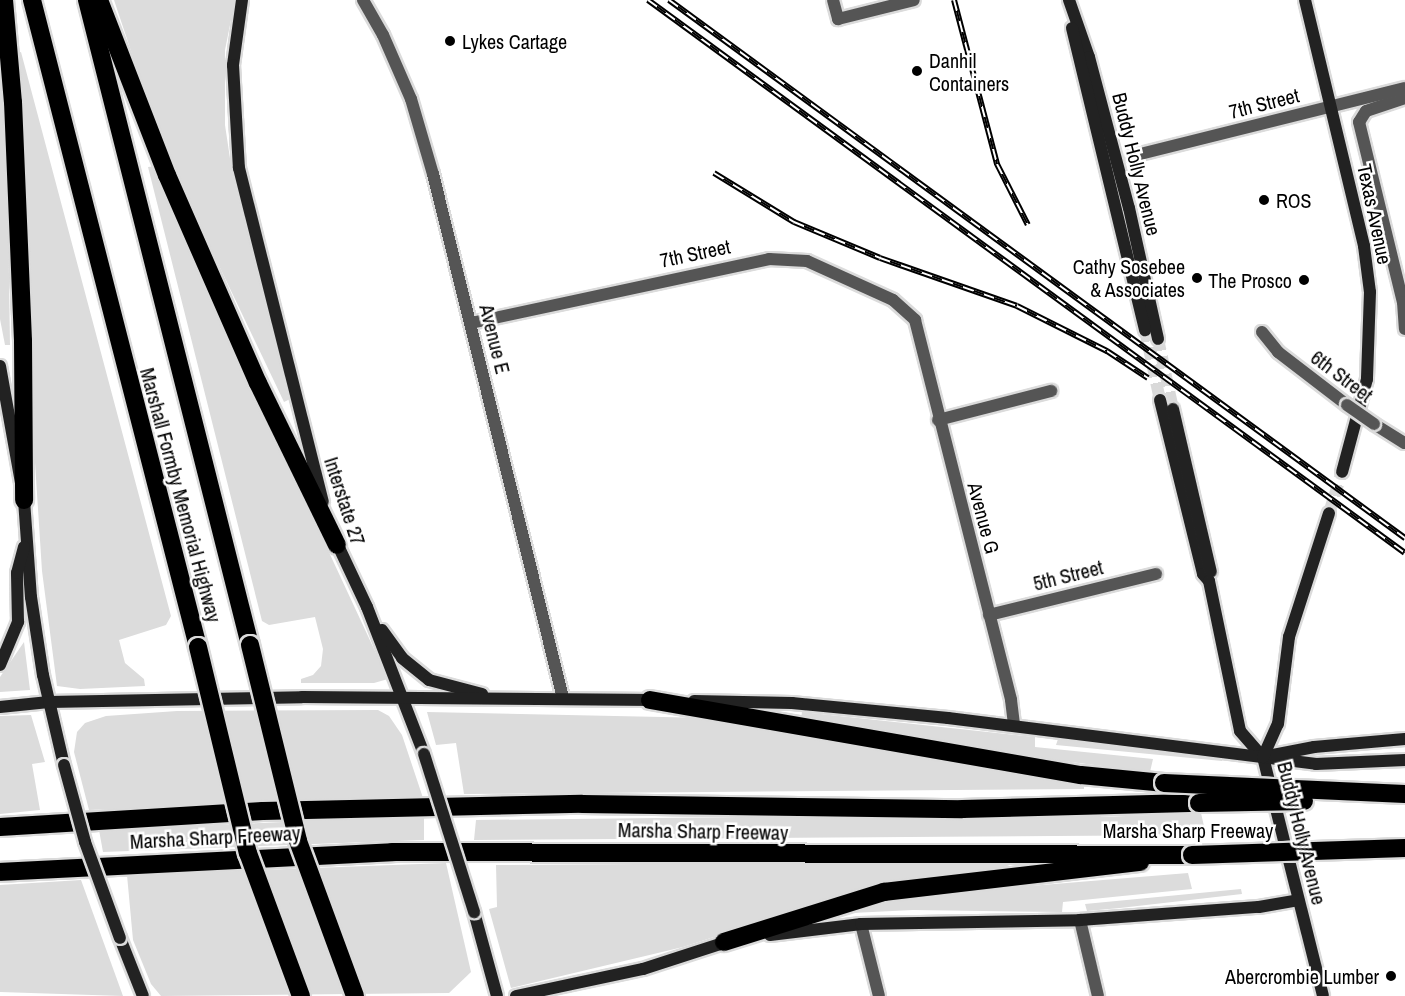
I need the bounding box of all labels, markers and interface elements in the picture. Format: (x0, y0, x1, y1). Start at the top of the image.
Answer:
place label: Lykes Cartage (462, 29, 567, 53)
marker: Lykes Cartage (443, 34, 457, 48)
place label: Danhil Containers (929, 48, 1009, 95)
marker: Danhil Containers (910, 64, 924, 78)
street label: 7th Street (1227, 83, 1301, 123)
street label: Buddy Holly Avenue (1108, 90, 1166, 238)
street label: Texas Avenue (1353, 161, 1397, 267)
place label: ROS (1276, 188, 1312, 212)
marker: ROS (1257, 193, 1271, 207)
street label: 7th Street (658, 234, 732, 272)
place label: Cathy Sosebee & Associates (1073, 254, 1185, 301)
place label: The Prosco (1208, 268, 1292, 292)
marker: Cathy Sosebee & Associates (1190, 271, 1204, 285)
marker: The Prosco (1297, 273, 1311, 287)
street label: Avenue E (475, 302, 515, 376)
street label: 6th Street (1306, 345, 1378, 407)
street label: Marshall Formby Memorial Highway (135, 365, 227, 625)
street label: Interstate 27 (319, 454, 371, 548)
street label: Avenue G (963, 480, 1005, 556)
street label: 5th Street (1031, 555, 1105, 595)
street label: Buddy Holly Avenue (1273, 759, 1331, 907)
street label: Marsha Sharp Freeway (618, 818, 788, 844)
street label: Marsha Sharp Freeway (1103, 818, 1273, 842)
street label: Marsha Sharp Freeway (129, 821, 301, 853)
place label: Abercrombie Lumber (1225, 964, 1379, 988)
marker: Abercrombie Lumber (1384, 969, 1398, 983)

